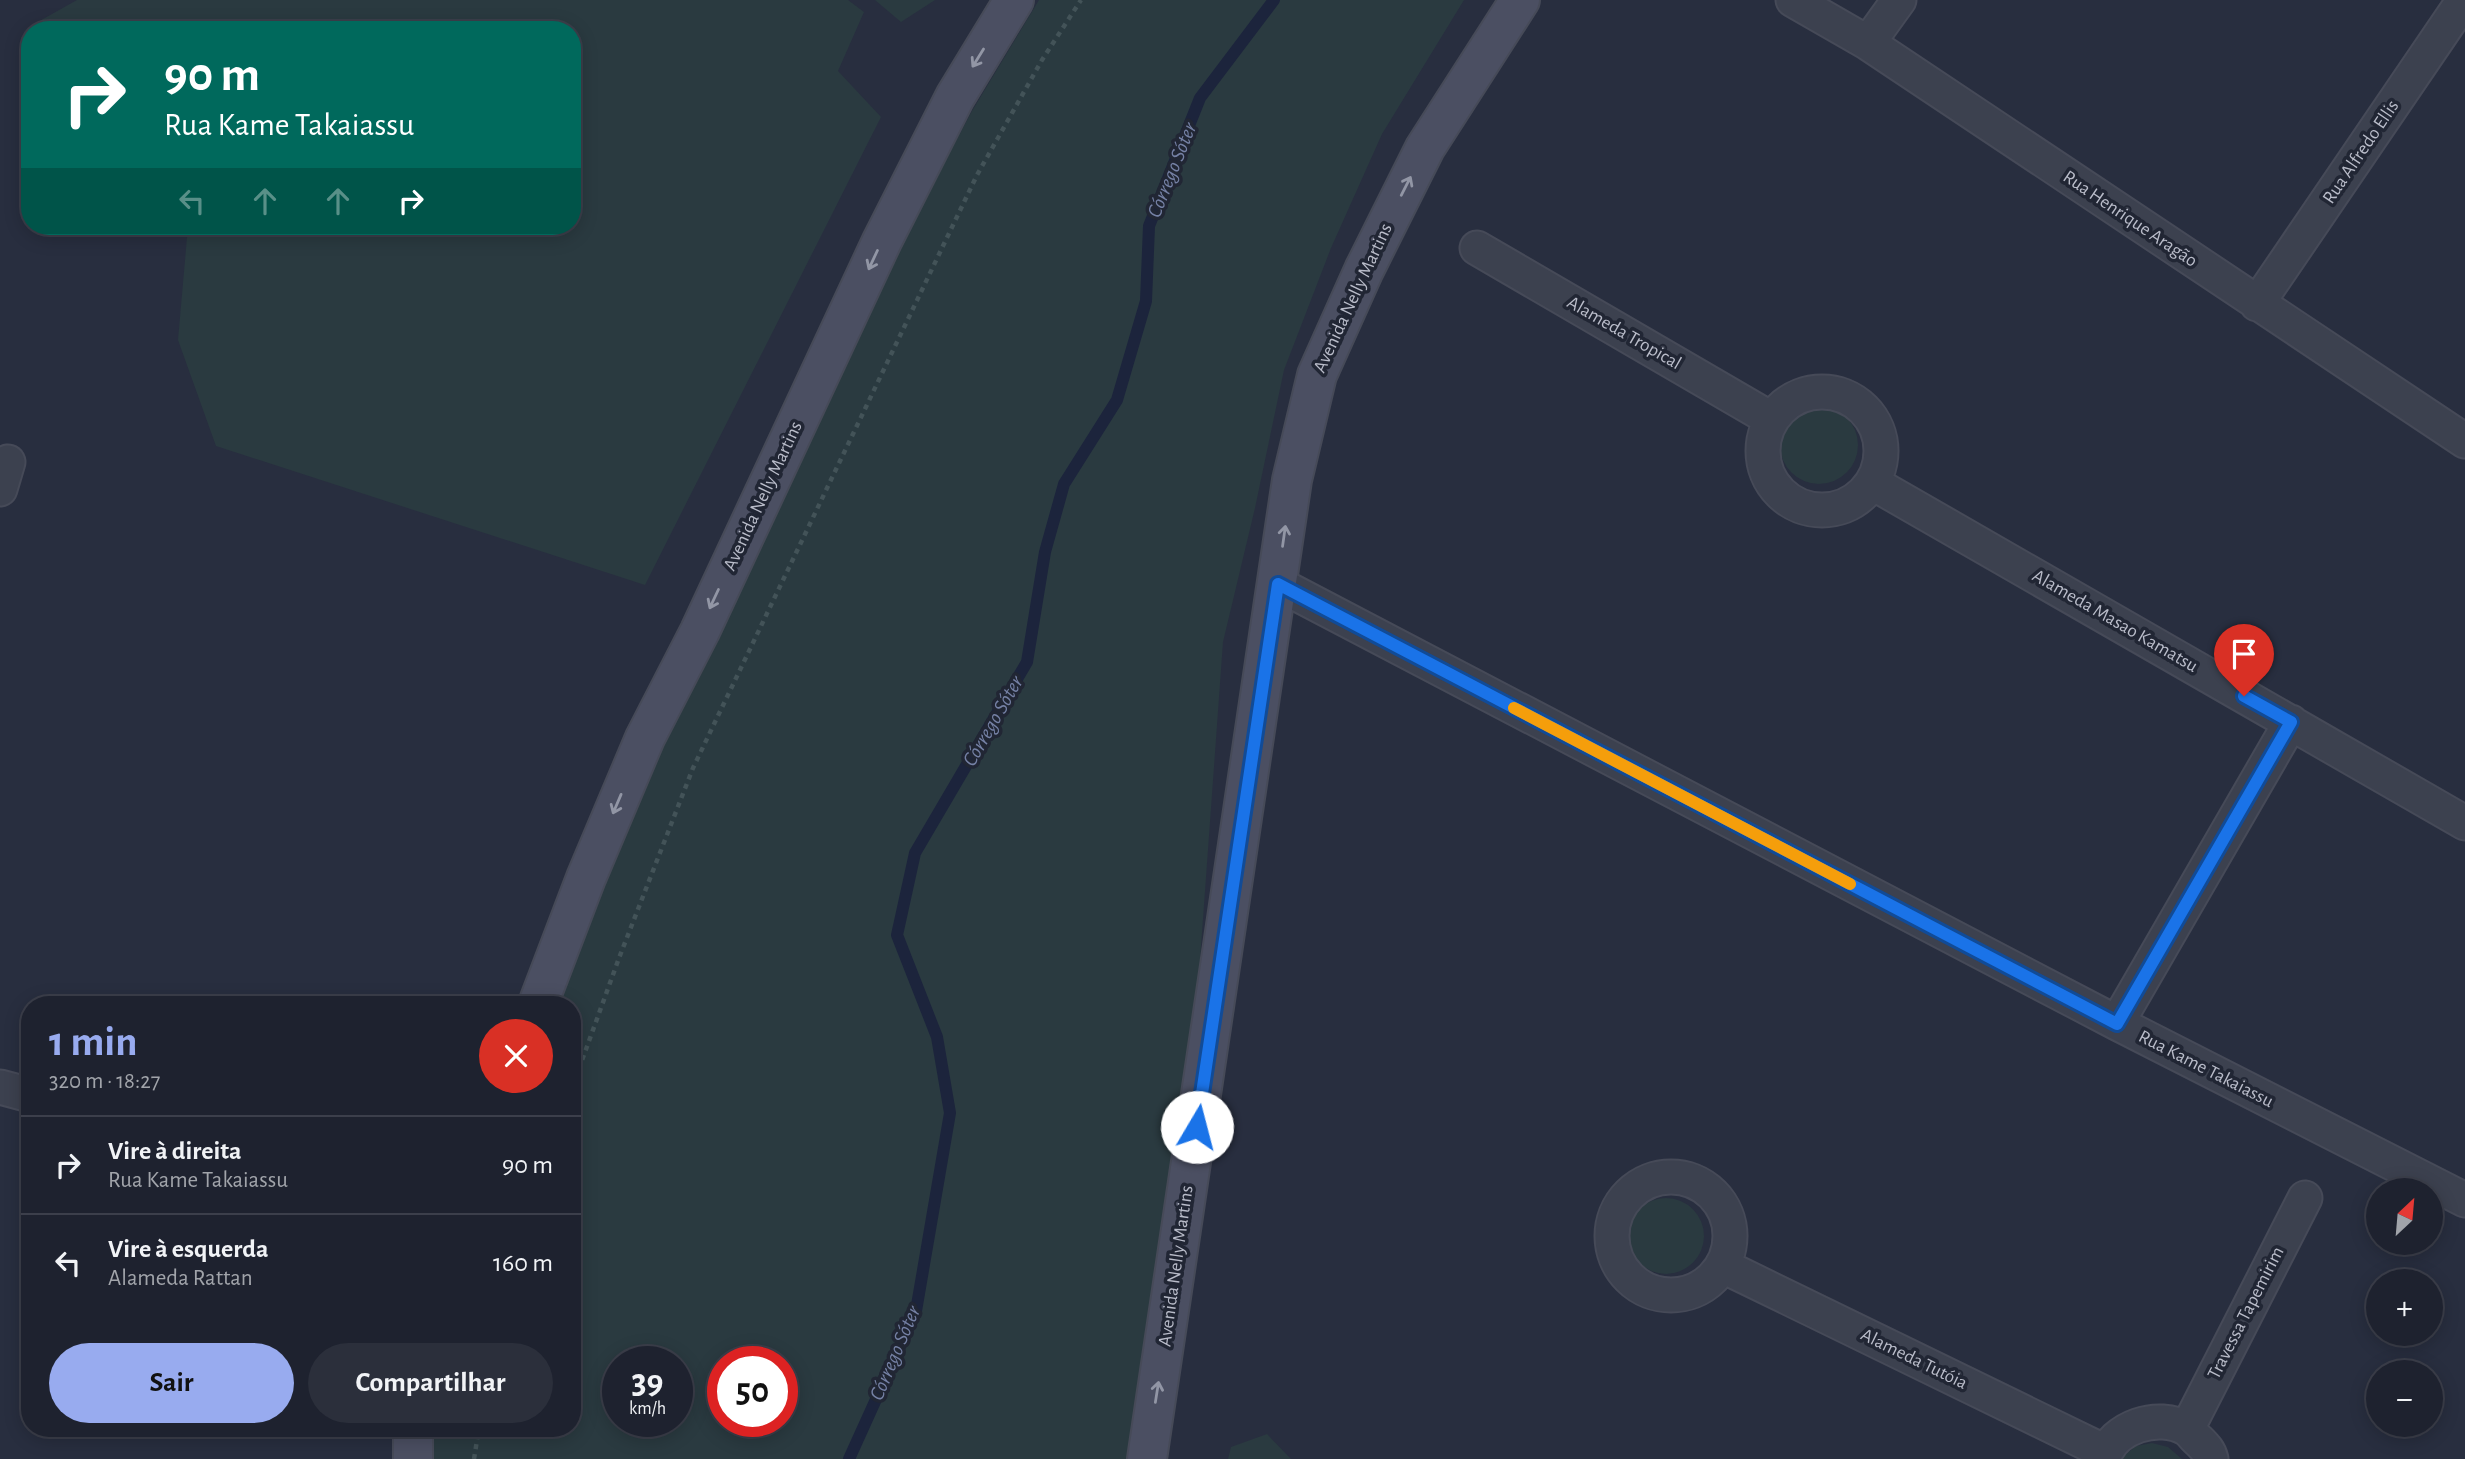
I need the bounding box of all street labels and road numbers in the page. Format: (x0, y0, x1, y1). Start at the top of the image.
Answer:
street label: Rua Alfredo Ellis (2319, 97, 2403, 207)
street label: Rua Henrique Aragão (2059, 167, 2201, 271)
street label: Avenida Nelly Martins (1310, 220, 1396, 376)
street label: Alameda Tropical (1564, 293, 1684, 373)
street label: Avenida Nelly Martins (720, 418, 806, 574)
street label: Alameda Masao Kamatsu (2029, 566, 2201, 676)
street label: Rua Kame Takaiassu (2135, 1027, 2277, 1111)
street label: Avenida Nelly Martins (1155, 1184, 1197, 1348)
street label: Travessa Tapemirim (2204, 1244, 2288, 1382)
street label: Alameda Tutóia (1858, 1325, 1971, 1393)

